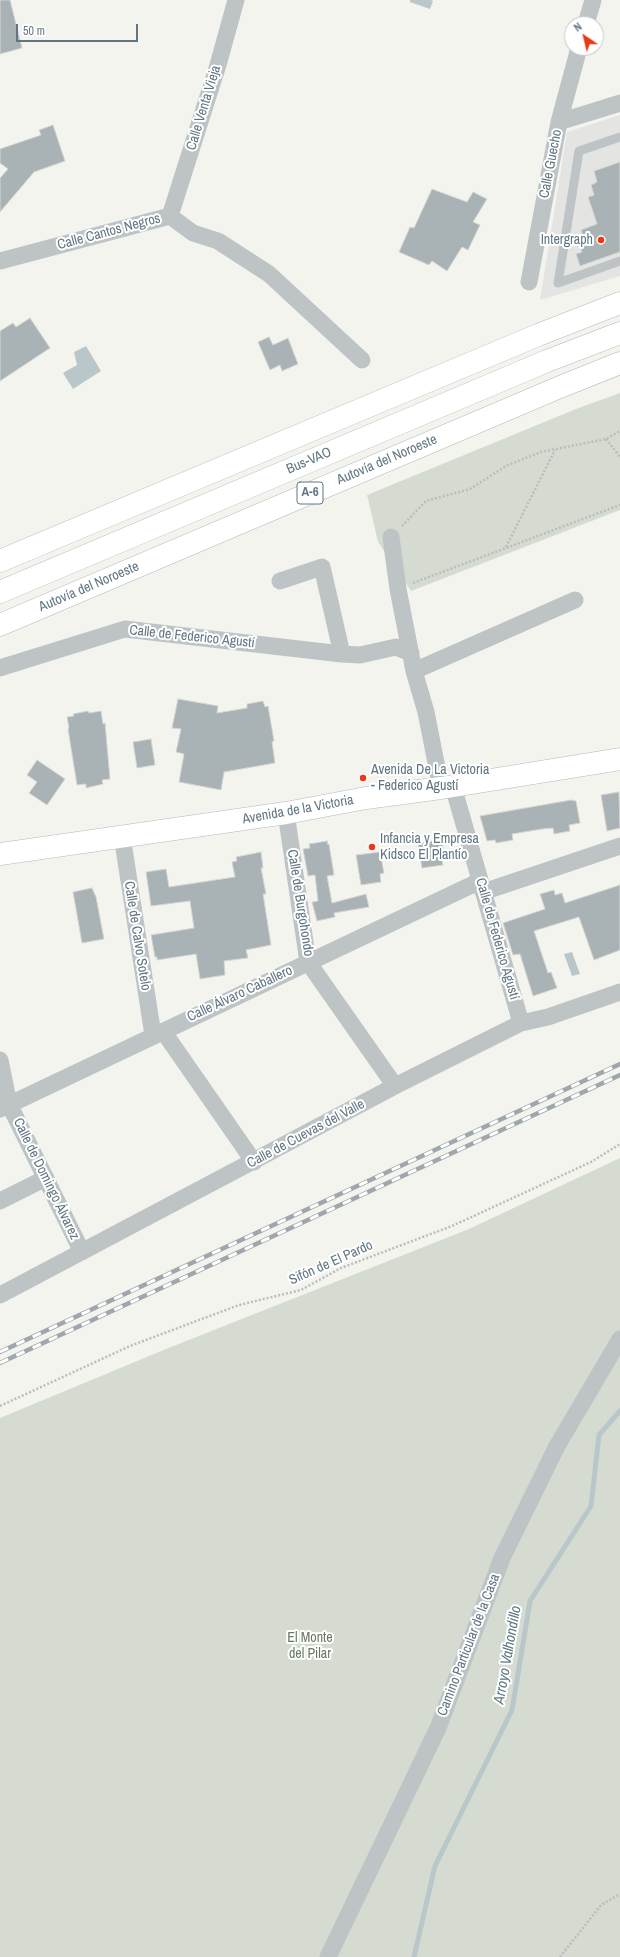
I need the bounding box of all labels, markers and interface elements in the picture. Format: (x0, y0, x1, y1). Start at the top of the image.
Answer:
scale bar (18, 16, 140, 42)
north arrow (564, 16, 604, 56)
text: N (571, 19, 584, 35)
text: 50 m (23, 23, 45, 39)
street label: Calle Venta Vieja (183, 64, 225, 152)
street label: Calle Guecho (536, 128, 566, 200)
street label: Calle Cantos Negros (56, 210, 162, 254)
place label: Intergraph (541, 232, 593, 248)
marker: Intergraph (596, 235, 606, 245)
street label: Autovía del Noroeste (334, 431, 440, 489)
street label: Bus-VAO (284, 444, 334, 478)
road number: A-6 (297, 482, 323, 504)
street label: Autovía del Noroeste (36, 558, 142, 616)
street label: Calle de Federico Agustí (129, 622, 255, 652)
place label: Avenida De La Victoria - Federico Agustí (371, 762, 489, 794)
marker: Avenida De La Victoria - Federico Agustí (358, 773, 368, 783)
street label: Avenida de la Victoria (241, 792, 355, 828)
place label: Infancia y Empresa Kidsco El Plantío (380, 831, 479, 864)
marker: Infancia y Empresa Kidsco El Plantío (367, 842, 377, 852)
street label: Calle de Burgohondo (283, 848, 317, 958)
street label: Calle de Federico Agustí (472, 876, 522, 1002)
street label: Calle de Calvo Sotelo (120, 880, 154, 992)
street label: Calle Álvaro Caballero (185, 962, 295, 1026)
street label: Calle de Cuevas del Valle (244, 1096, 368, 1172)
street label: Calle de Domingo Álvarez (9, 1115, 83, 1243)
street label: Sifón de El Pardo (286, 1237, 376, 1289)
street label: Camino Particular de la Casa (434, 1572, 504, 1718)
water label: Arroyo Valhondillo (491, 1604, 525, 1706)
park label: El Monte del Pilar (287, 1630, 333, 1662)

